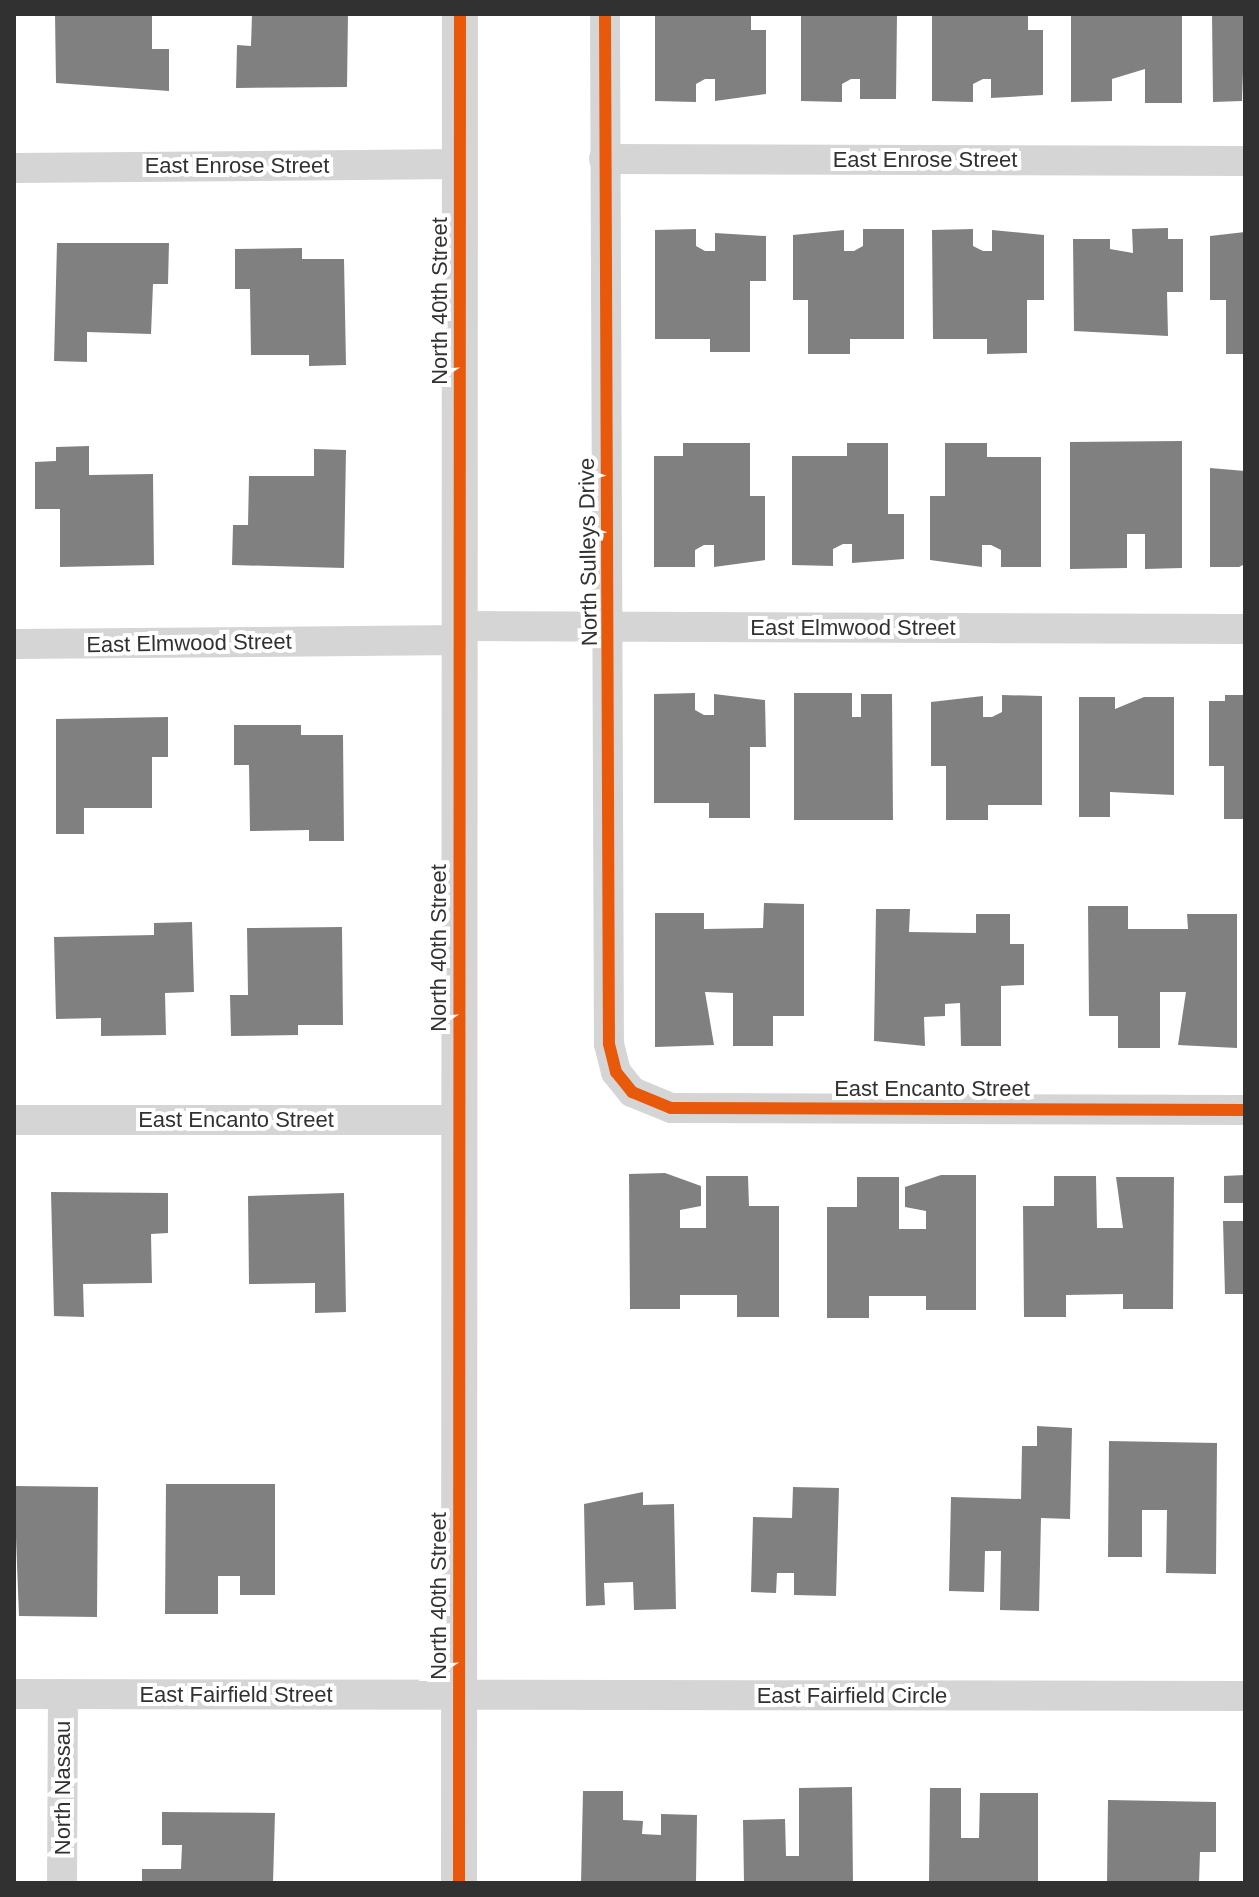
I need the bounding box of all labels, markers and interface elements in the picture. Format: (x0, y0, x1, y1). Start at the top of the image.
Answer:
street label: East Enrose Street (833, 147, 1017, 173)
street label: East Enrose Street (145, 153, 329, 179)
street label: North 40th Street (427, 217, 453, 385)
street label: North Sulleys Drive (573, 458, 603, 646)
street label: East Elmwood Street (750, 615, 956, 641)
street label: East Elmwood Street (86, 628, 292, 658)
street label: North 40th Street (426, 864, 452, 1032)
street label: East Encanto Street (834, 1076, 1030, 1102)
street label: East Encanto Street (138, 1107, 334, 1133)
street label: North 40th Street (426, 1512, 452, 1680)
street label: East Fairfield Street (139, 1682, 333, 1708)
street label: East Fairfield Circle (757, 1683, 947, 1709)
street label: North Nassau (50, 1721, 76, 1855)

